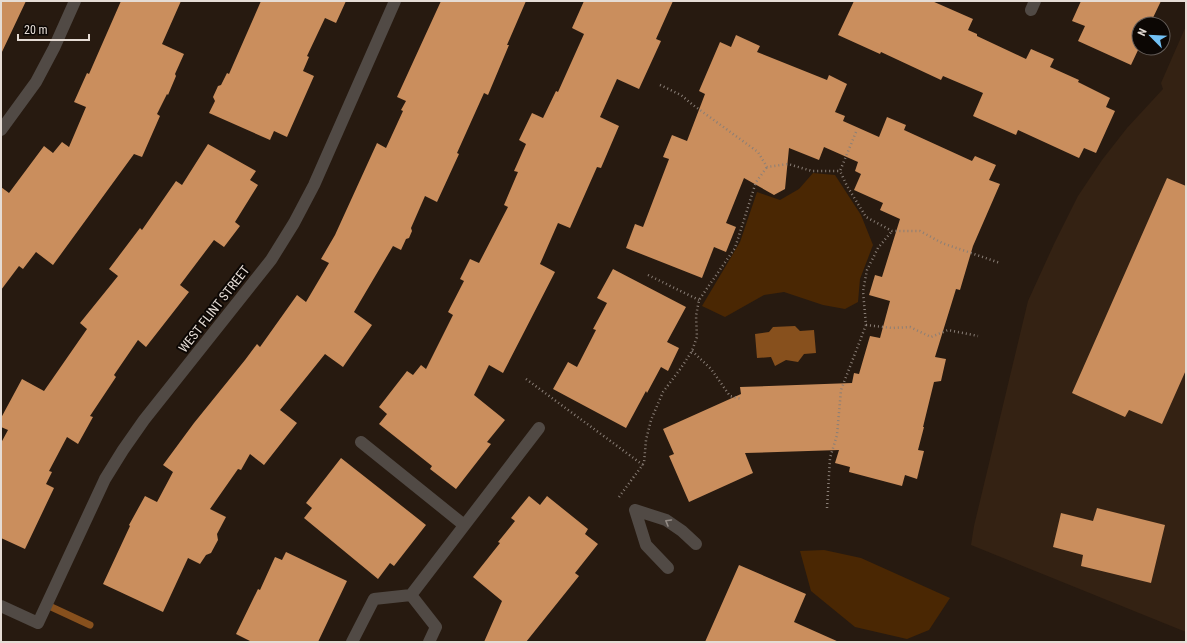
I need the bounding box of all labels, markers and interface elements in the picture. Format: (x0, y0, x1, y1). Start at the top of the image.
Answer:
scale bar (18, 16, 89, 42)
north arrow (1131, 16, 1171, 56)
text: 20 m (24, 23, 48, 37)
text: N (1135, 26, 1150, 38)
street label: WEST FLINT STREET (175, 262, 253, 355)
one-way arrow (665, 520, 672, 527)

